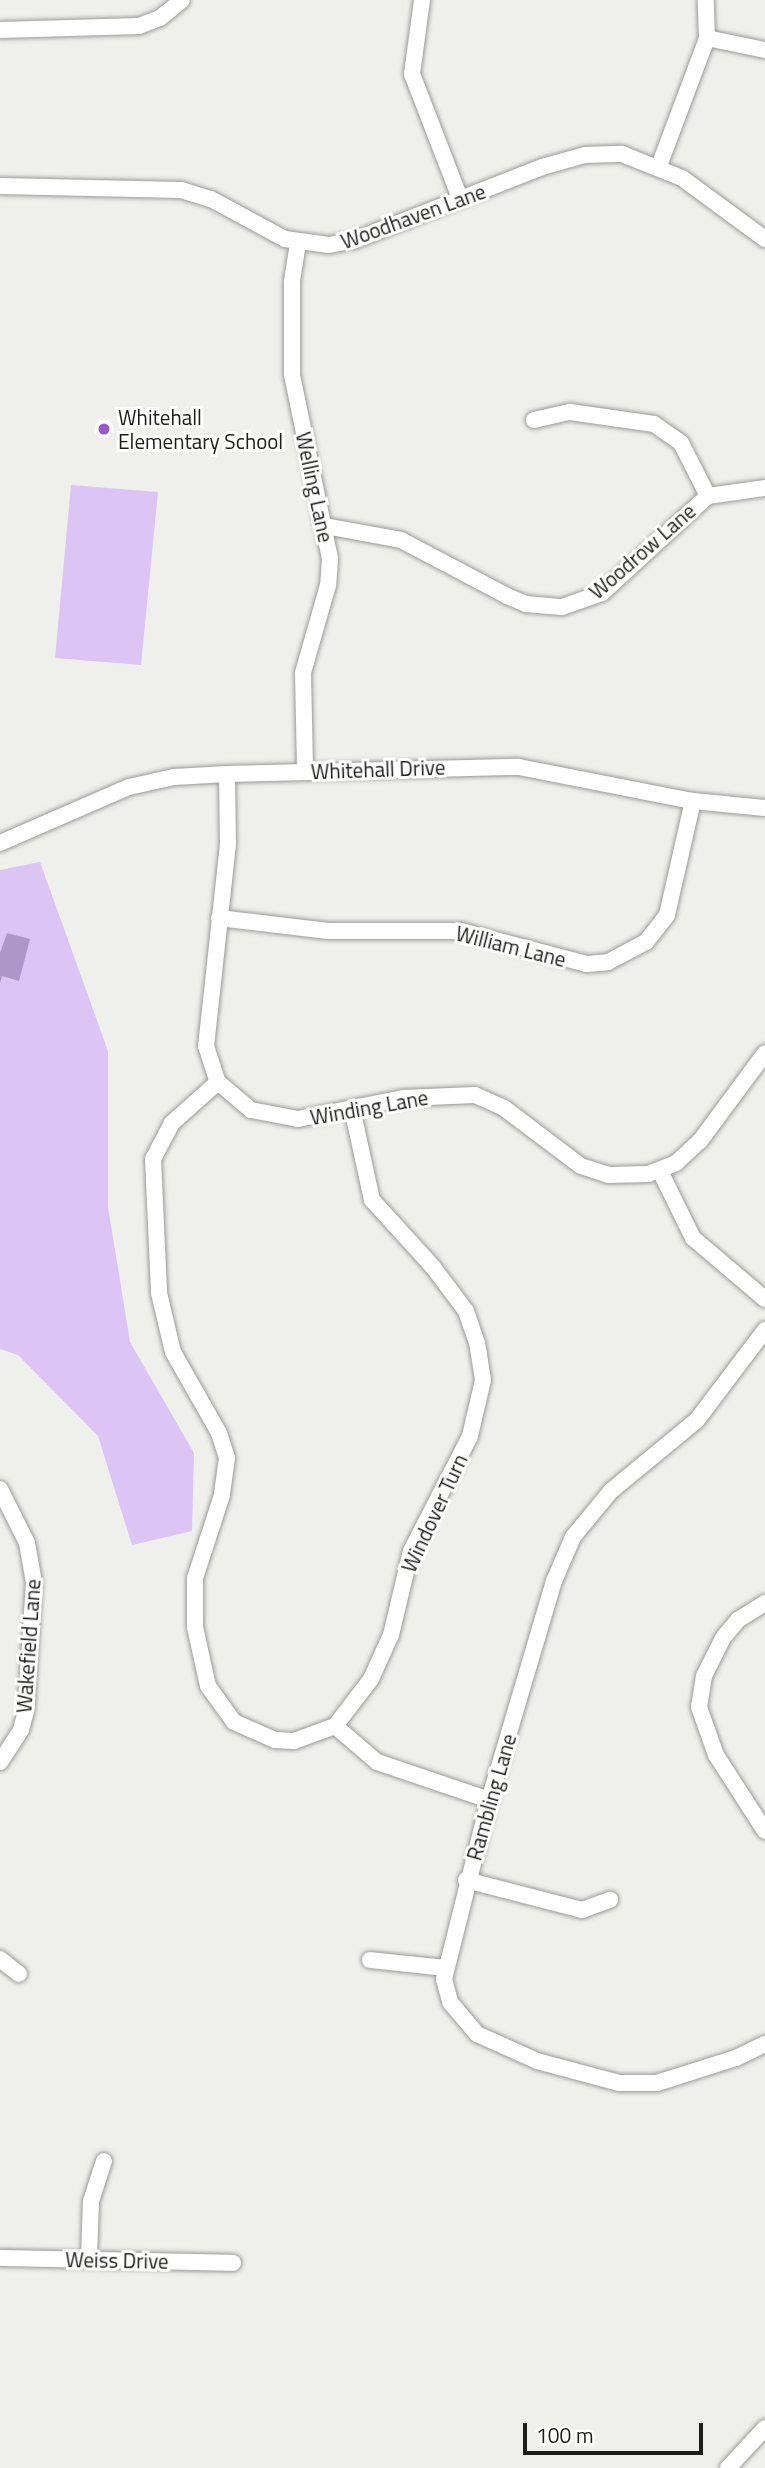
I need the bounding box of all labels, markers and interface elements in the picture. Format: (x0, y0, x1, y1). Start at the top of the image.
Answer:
street label: Woodhaven Lane (337, 178, 489, 254)
place label: Whitehall Elementary School (118, 404, 283, 454)
marker: Whitehall Elementary School (96, 421, 112, 437)
street label: Welling Lane (291, 429, 339, 545)
street label: Woodrow Lane (584, 498, 700, 604)
street label: Whitehall Drive (310, 754, 446, 784)
street label: William Lane (453, 920, 569, 972)
street label: Winding Lane (308, 1084, 430, 1130)
street label: Windover Turn (396, 1450, 472, 1576)
street label: Wakefield Lane (11, 1578, 45, 1714)
street label: Rambling Lane (461, 1731, 521, 1863)
street label: Weiss Drive (65, 2246, 169, 2274)
scale bar (527, 2408, 707, 2452)
text: 100 m (536, 2419, 593, 2451)

